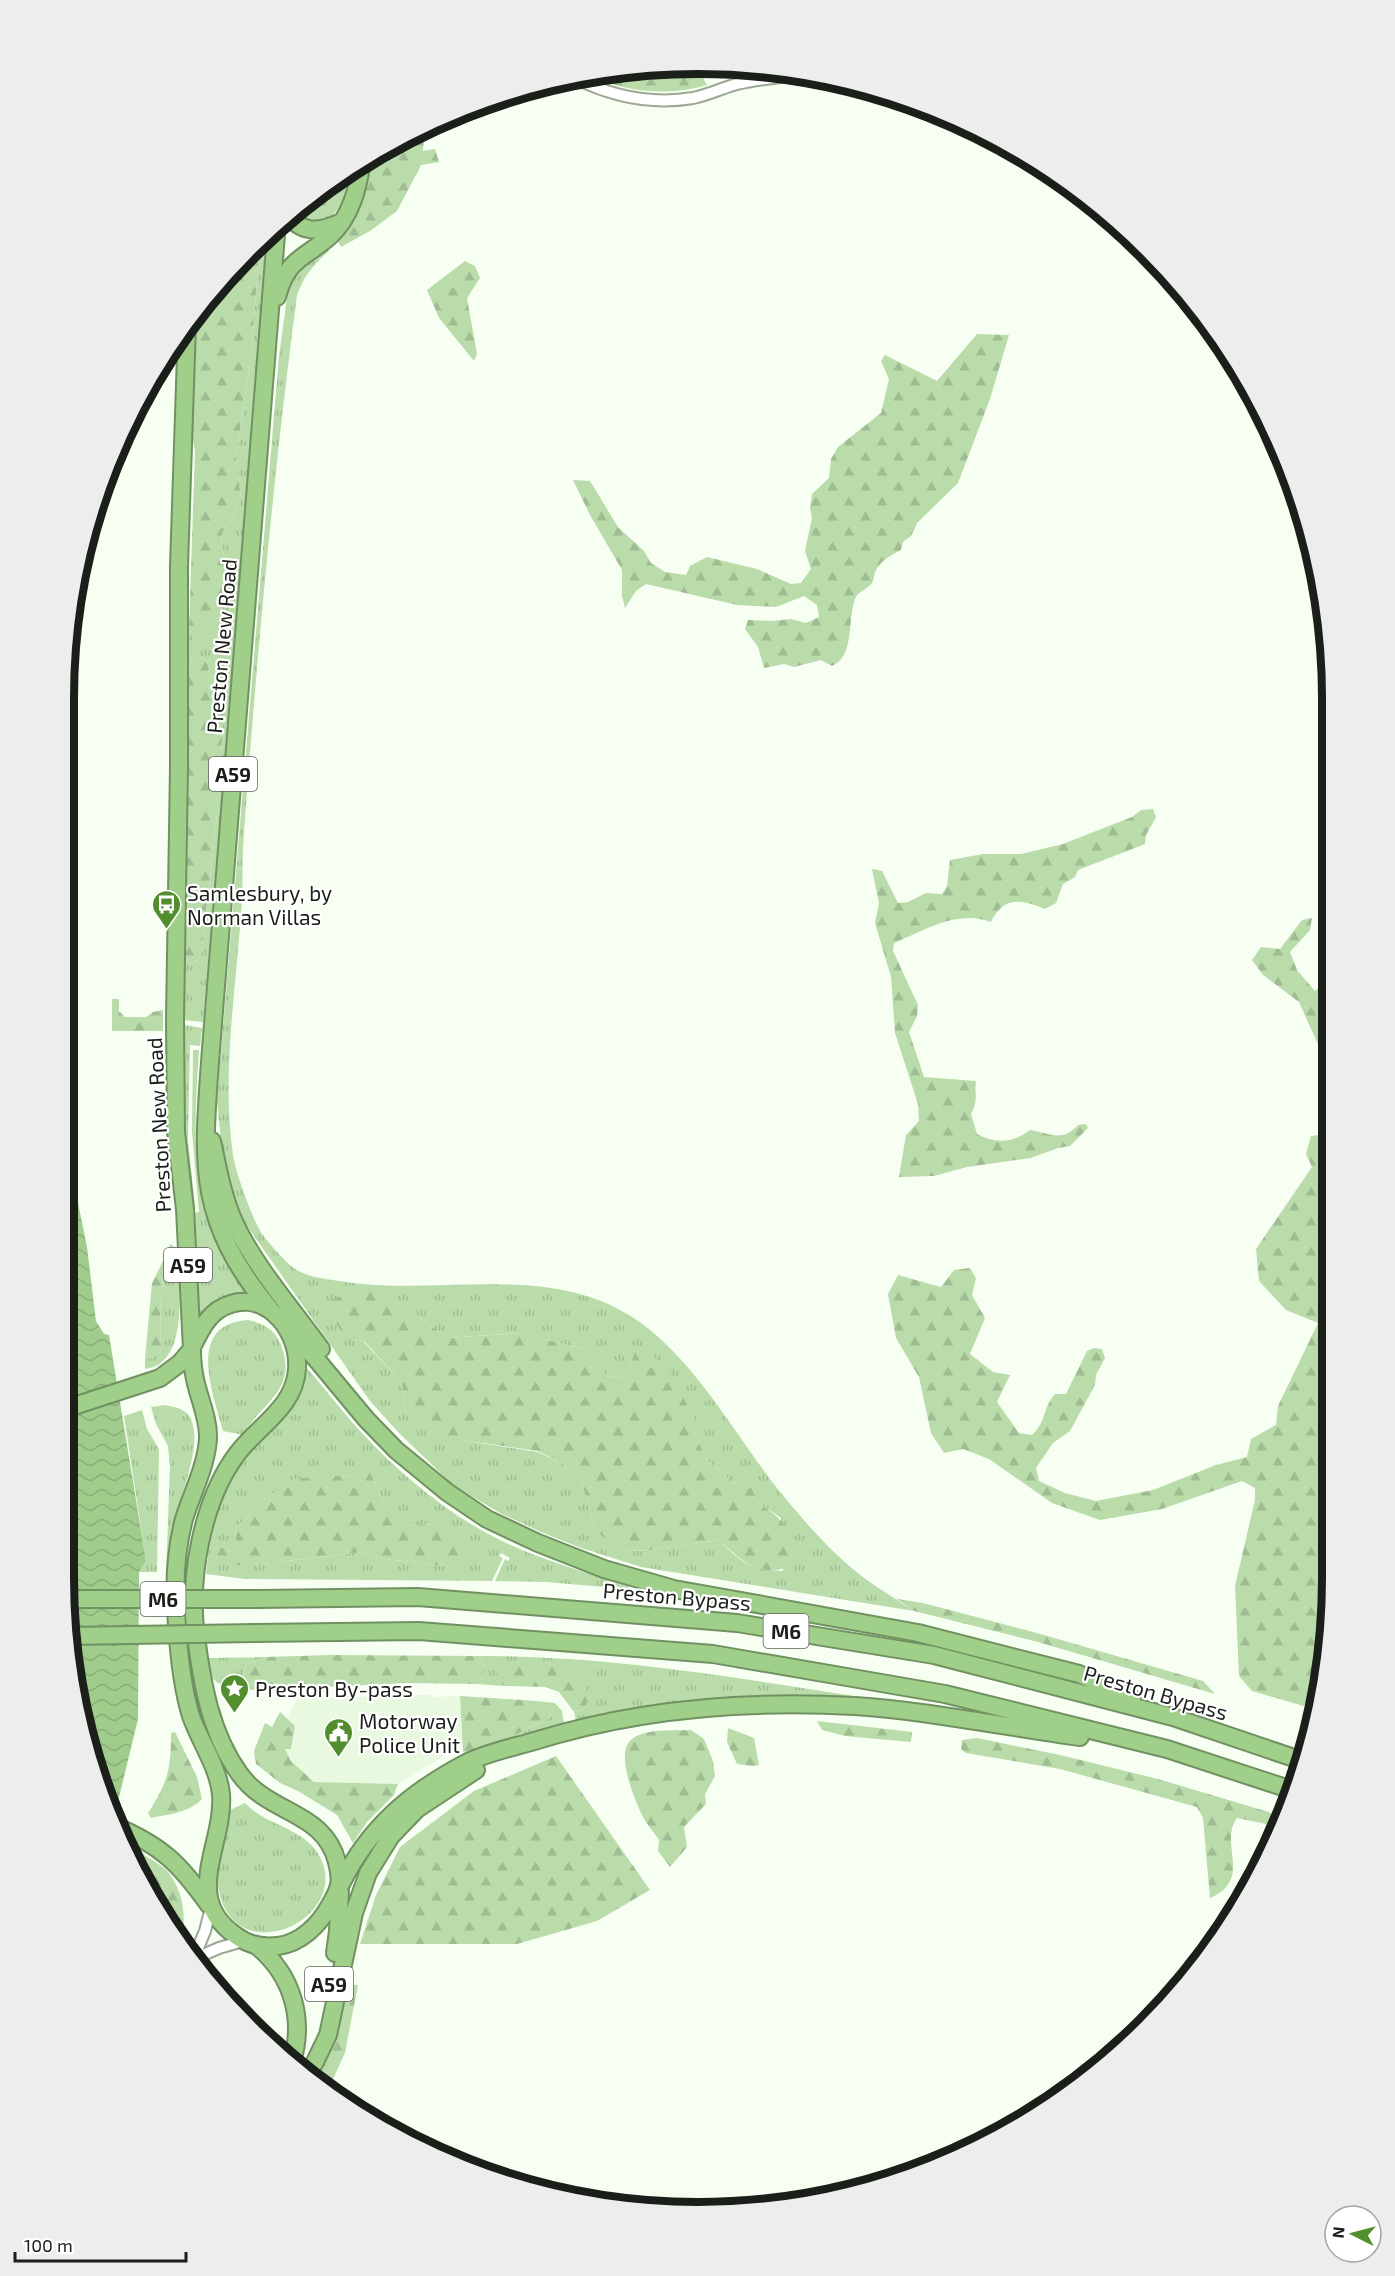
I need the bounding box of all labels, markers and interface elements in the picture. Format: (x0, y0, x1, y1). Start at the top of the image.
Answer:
street label: Preston New Road (201, 558, 241, 734)
road number: A59 (209, 757, 257, 791)
place label: Samlesbury, by Norman Villas (187, 880, 332, 929)
bus stop icon: Samlesbury, by Norman Villas (150, 888, 182, 930)
street label: Preston New Road (141, 1037, 175, 1213)
road number: A59 (164, 1248, 212, 1282)
street label: Preston Bypass (602, 1577, 752, 1615)
road number: M6 (140, 1582, 186, 1616)
road number: M6 (764, 1614, 808, 1648)
street label: Preston Bypass (1081, 1660, 1231, 1724)
place icon: Preston By-pass (218, 1672, 250, 1714)
place label: Preston By-pass (255, 1676, 413, 1701)
place label: Motorway Police Unit (359, 1708, 460, 1757)
public building icon: Motorway Police Unit (322, 1716, 354, 1758)
road number: A59 (305, 1967, 353, 2001)
north arrow (1323, 2204, 1383, 2264)
scale bar (15, 2225, 186, 2263)
text: N (1328, 2226, 1348, 2239)
text: 100 m (24, 2234, 73, 2256)

